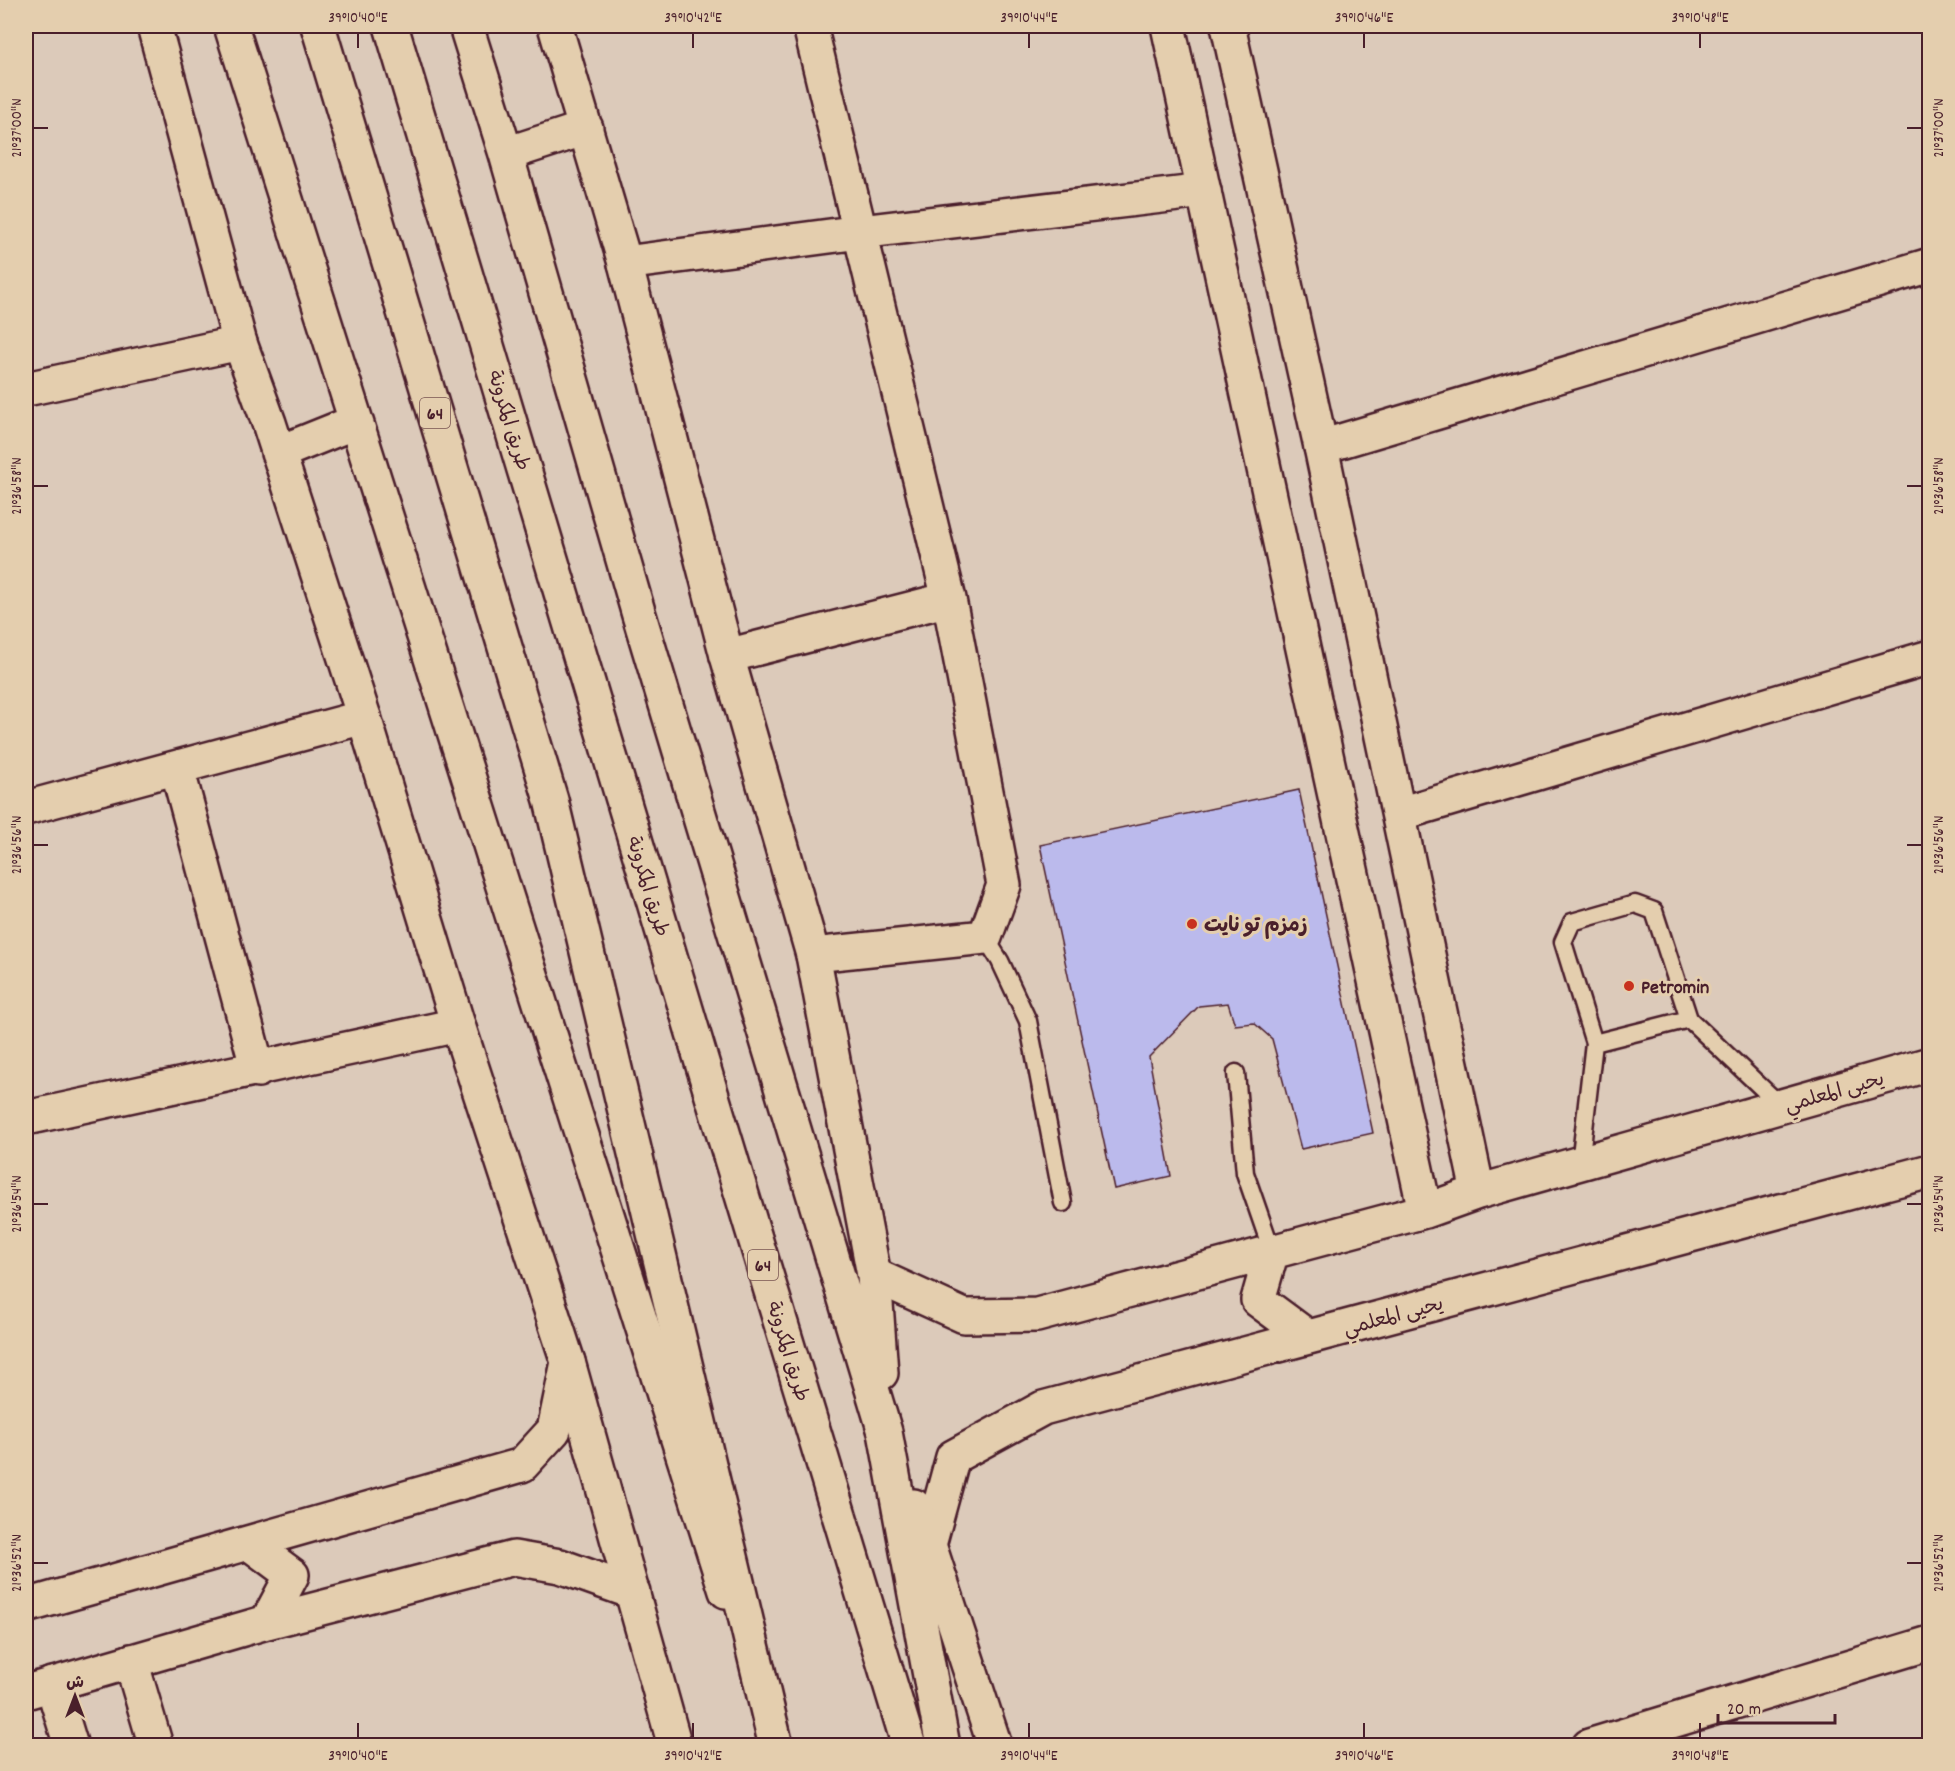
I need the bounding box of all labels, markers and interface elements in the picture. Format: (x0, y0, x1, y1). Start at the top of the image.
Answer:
text: 39°10'40"E (328, 8, 388, 30)
text: 39°10'42"E (664, 8, 722, 30)
text: 39°10'44"E (1000, 8, 1058, 30)
text: 39°10'46"E (1335, 8, 1393, 30)
text: 39°10'48"E (1671, 8, 1729, 30)
text: 21°37'00"N (7, 98, 29, 158)
text: 21°37'00"N (1929, 98, 1951, 158)
street label: طريق المكرونة (479, 367, 536, 475)
road number: 64 (420, 398, 450, 428)
text: 21°36'58"N (7, 457, 29, 515)
text: 21°36'58"N (1929, 457, 1951, 515)
text: 21°36'56"N (7, 816, 29, 874)
text: 21°36'56"N (1929, 816, 1951, 874)
street label: طريق المكرونة (618, 833, 675, 941)
place label: زمزم تو نايت (1204, 913, 1307, 941)
marker: زمزم تو نايت (1185, 917, 1199, 931)
place label: Petromin (1641, 975, 1709, 1003)
marker: Petromin (1622, 979, 1636, 993)
street label: يحيى المعلمي (1782, 1066, 1888, 1122)
text: 21°36'54"N (7, 1175, 29, 1233)
text: 21°36'54"N (1929, 1175, 1951, 1233)
road number: 64 (748, 1250, 778, 1280)
street label: يحيى المعلمي (1341, 1291, 1447, 1346)
street label: طريق المكرونة (758, 1298, 815, 1406)
text: 21°36'52"N (7, 1534, 29, 1592)
text: 21°36'52"N (1929, 1534, 1951, 1592)
north arrow (45, 1666, 105, 1726)
text: ش (66, 1672, 84, 1695)
scale bar (1718, 1687, 1835, 1725)
text: 20 m (1727, 1698, 1761, 1723)
text: 39°10'40"E (328, 1746, 388, 1768)
text: 39°10'42"E (664, 1746, 722, 1768)
text: 39°10'44"E (1000, 1746, 1058, 1768)
text: 39°10'46"E (1335, 1746, 1393, 1768)
text: 39°10'48"E (1671, 1746, 1729, 1768)

